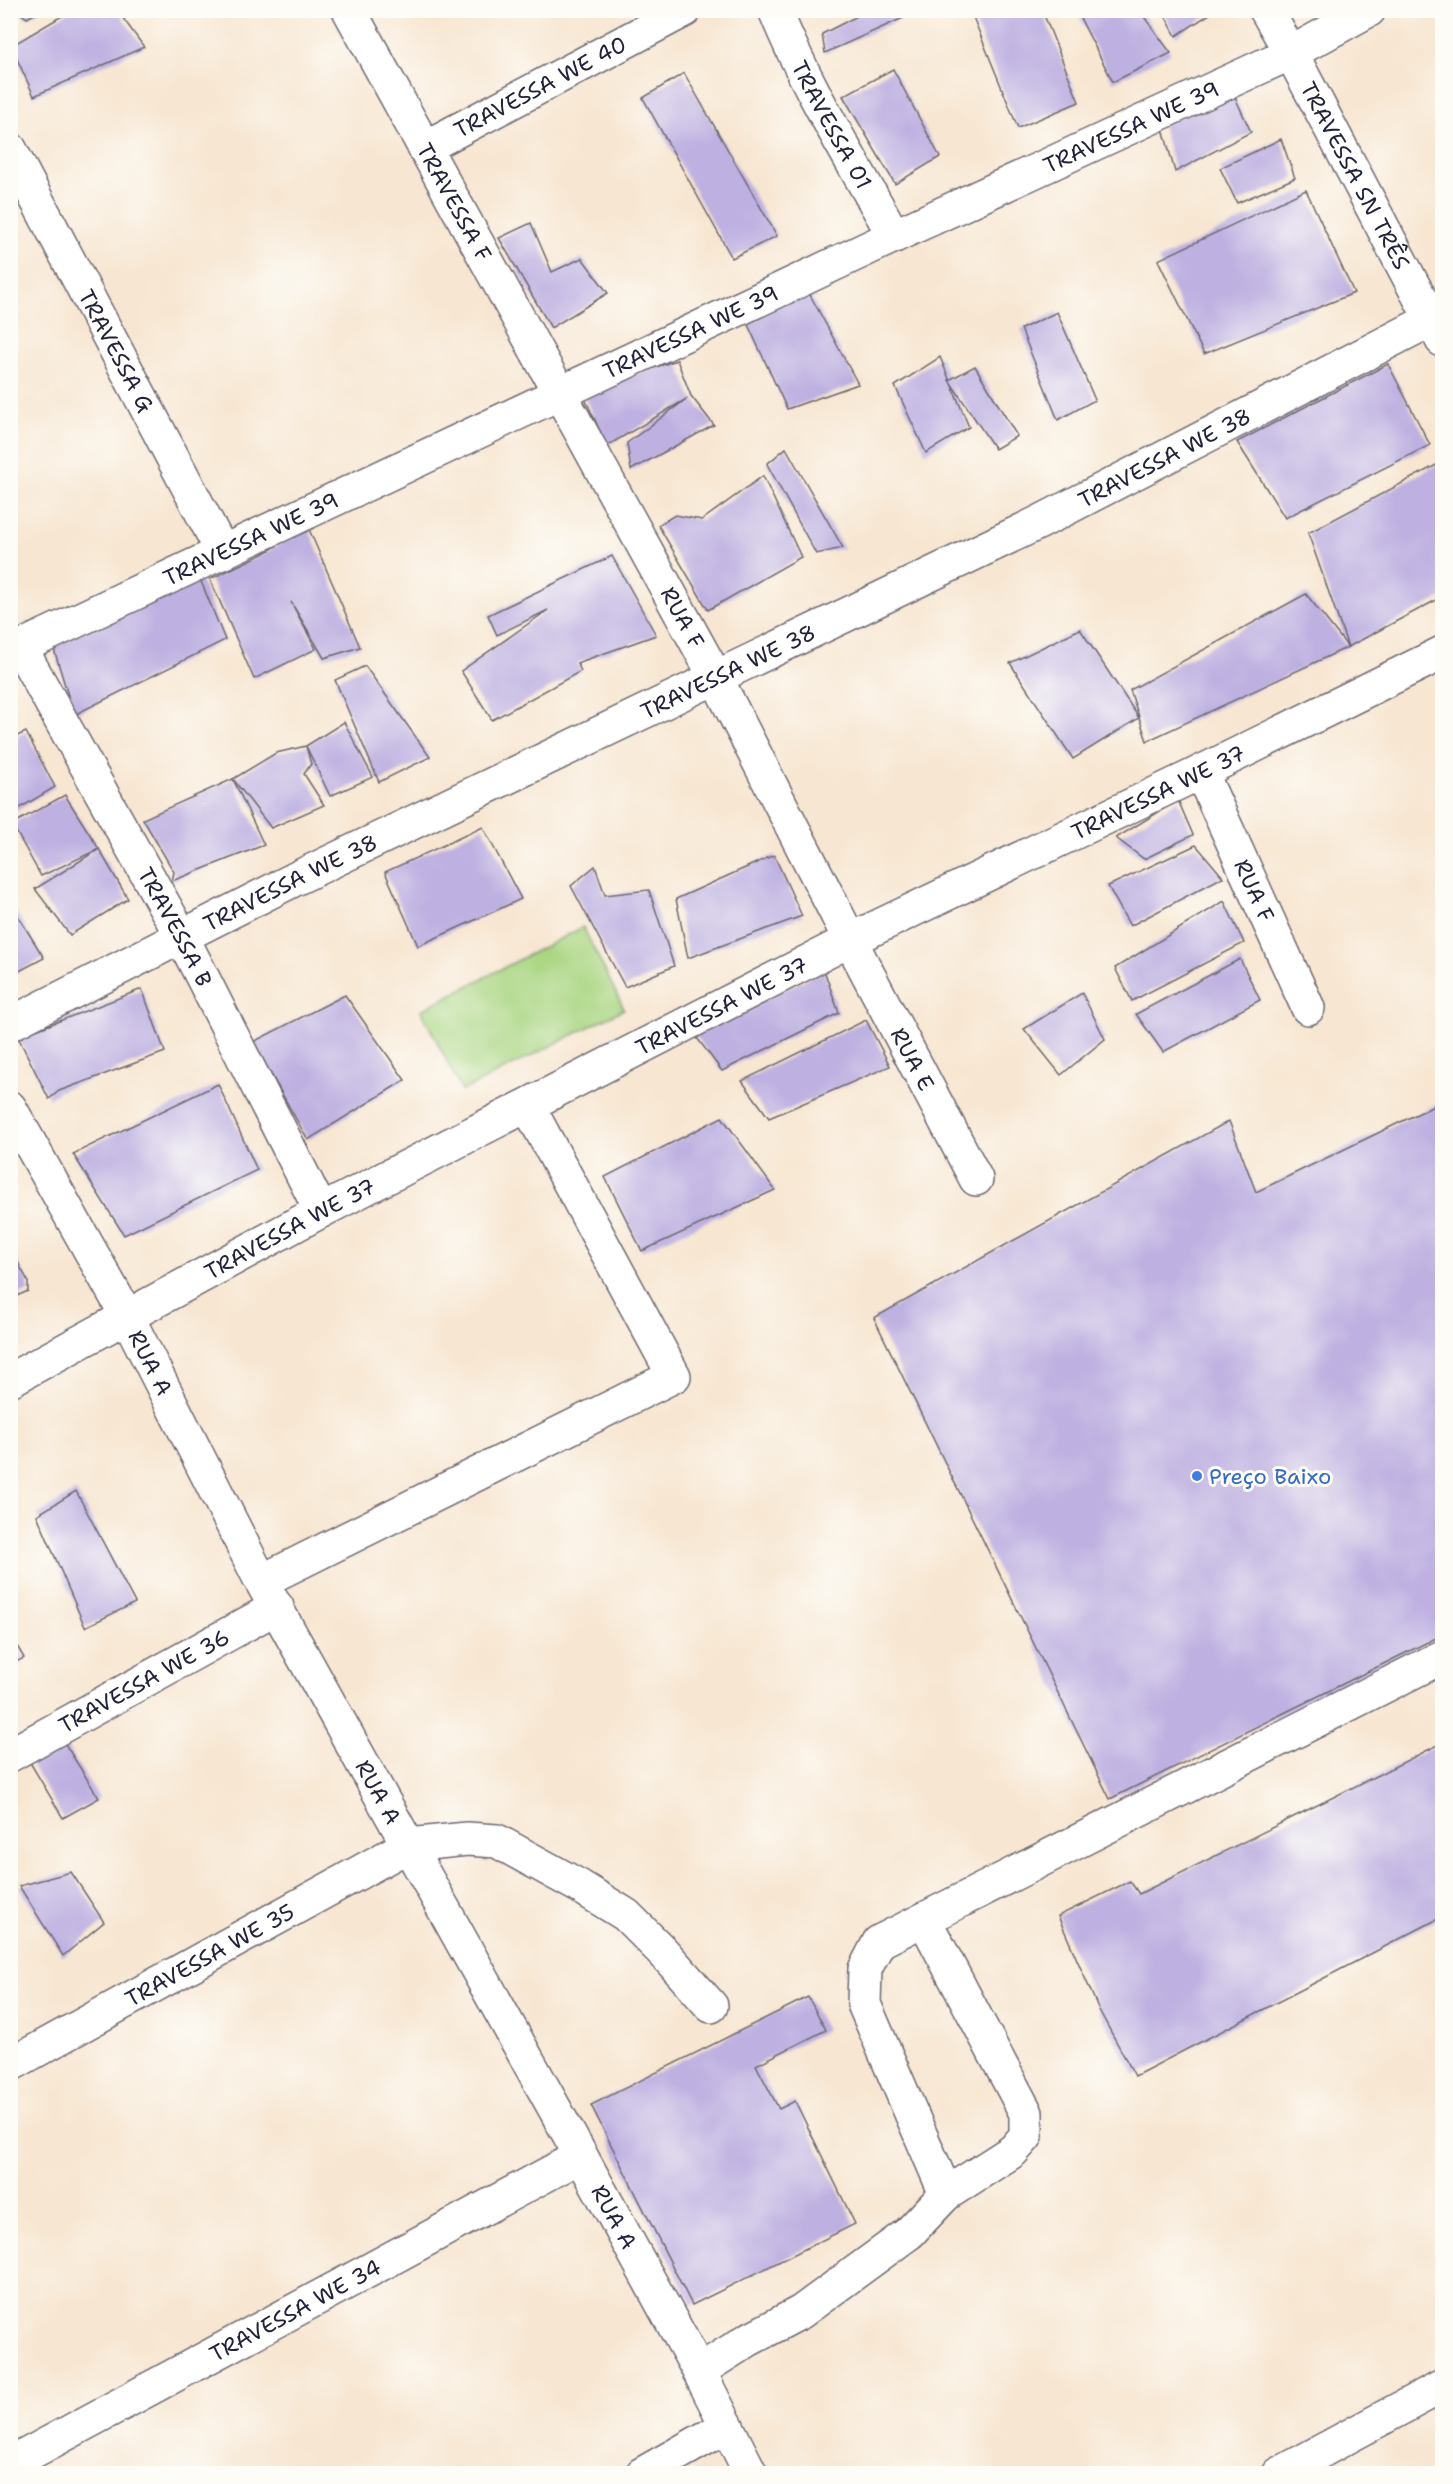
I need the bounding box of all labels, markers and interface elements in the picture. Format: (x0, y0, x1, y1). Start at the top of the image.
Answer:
street label: TRAVESSA WE 40 (449, 29, 631, 144)
street label: TRAVESSA 01 (785, 56, 879, 194)
street label: TRAVESSA WE 39 (1039, 74, 1223, 180)
street label: TRAVESSA SN TRÊS (1294, 76, 1417, 274)
street label: TRAVESSA F (410, 138, 499, 266)
street label: TRAVESSA WE 39 (598, 278, 783, 385)
street label: TRAVESSA G (72, 284, 161, 417)
street label: TRAVESSA WE 38 (1073, 401, 1256, 514)
street label: TRAVESSA WE 39 (158, 485, 343, 592)
street label: RUA F (654, 581, 711, 653)
street label: TRAVESSA WE 38 (636, 617, 820, 726)
street label: TRAVESSA WE 37 (1066, 738, 1250, 846)
street label: TRAVESSA WE 38 (198, 827, 382, 938)
street label: RUA F (1228, 854, 1281, 926)
street label: TRAVESSA B (131, 862, 219, 991)
street label: TRAVESSA WE 37 (631, 950, 812, 1062)
street label: RUA E (884, 1023, 941, 1096)
street label: TRAVESSA WE 37 (199, 1171, 380, 1286)
street label: RUA A (122, 1325, 179, 1400)
place label: Preço Baixo (1209, 1462, 1331, 1491)
marker: Preço Baixo (1190, 1469, 1204, 1483)
street label: TRAVESSA WE 36 (53, 1622, 234, 1740)
street label: RUA A (349, 1754, 408, 1829)
street label: TRAVESSA WE 35 (120, 1897, 299, 2013)
street label: RUA A (585, 2179, 644, 2254)
street label: TRAVESSA WE 34 (204, 2252, 386, 2368)

